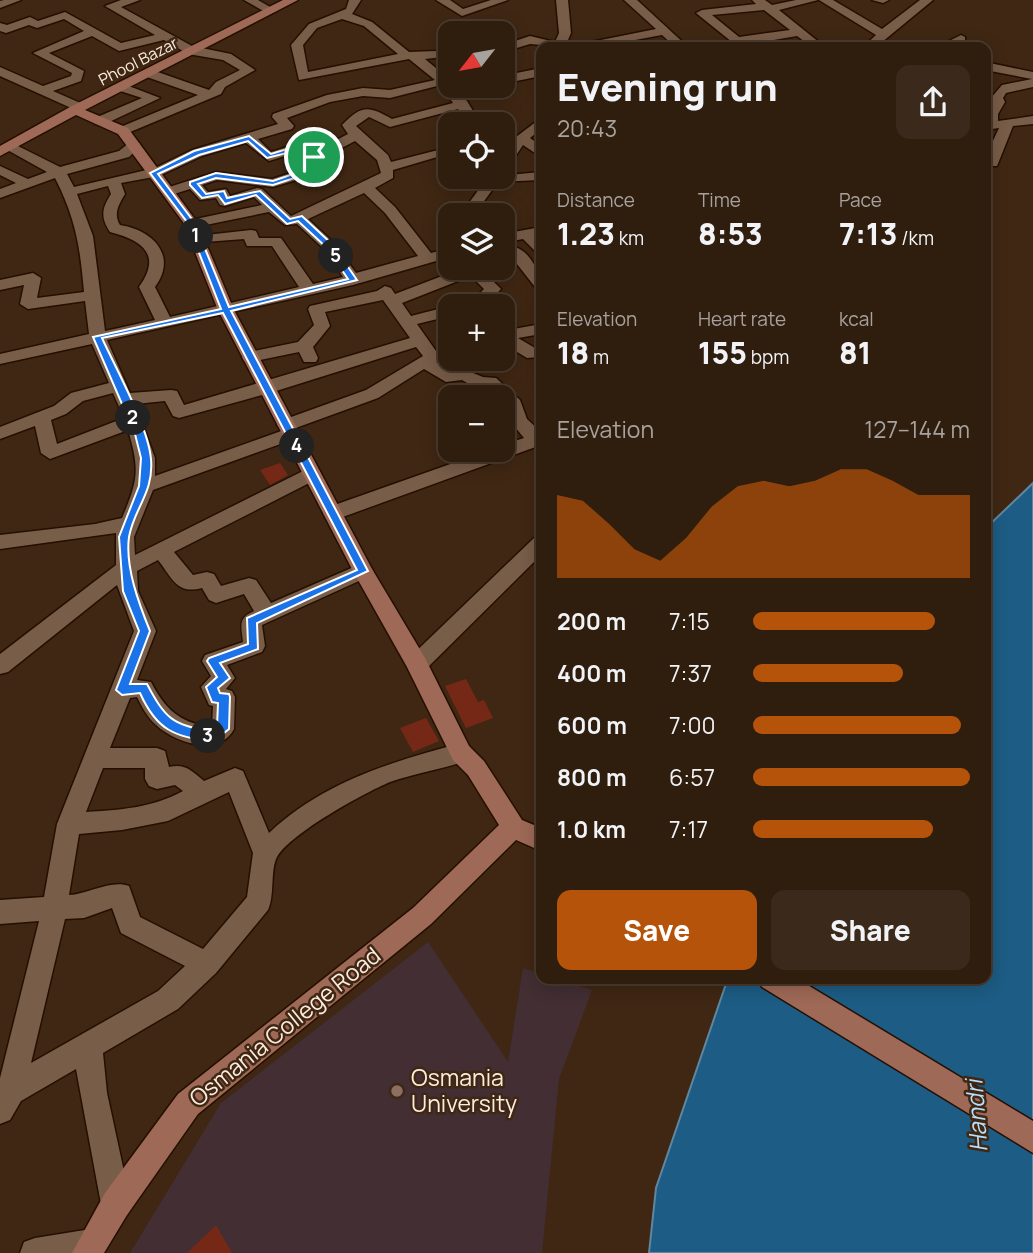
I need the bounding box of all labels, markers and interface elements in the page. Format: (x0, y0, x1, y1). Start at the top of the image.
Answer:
north arrow (438, 21, 514, 98)
map controls (438, 21, 515, 462)
street label: Phool Bazar (95, 31, 182, 90)
text: Evening run (557, 60, 778, 112)
button: share (896, 65, 970, 139)
button: locate (438, 112, 515, 189)
text: 20:43 (557, 112, 617, 144)
pin (284, 127, 344, 187)
icon: arrive (295, 138, 333, 176)
text: Distance (557, 187, 635, 213)
text: Time (698, 187, 741, 213)
text: Pace (839, 187, 882, 213)
button: layers (438, 203, 515, 280)
text: 1.23 (557, 213, 615, 254)
text: 8:53 (698, 213, 763, 254)
text: 7:13 (839, 213, 897, 254)
pin: 1 (178, 218, 214, 254)
text: 1 (191, 222, 200, 248)
text: km (615, 225, 644, 251)
text: /km (897, 225, 934, 251)
pin: 5 (318, 238, 354, 274)
text: 5 (330, 242, 341, 268)
button: + (438, 294, 515, 371)
text: Elevation (557, 306, 637, 332)
text: Heart rate (698, 306, 786, 332)
text: kcal (839, 306, 874, 332)
text: 18 (557, 332, 589, 373)
text: 155 (698, 332, 747, 373)
text: 81 (839, 332, 871, 373)
text: m (589, 344, 609, 370)
text: bpm (747, 344, 789, 370)
button: − (438, 385, 515, 462)
pin: 2 (116, 400, 150, 436)
text: 2 (127, 404, 138, 430)
text: Elevation (557, 413, 654, 445)
text: 127–144 m (864, 413, 970, 445)
pin: 4 (280, 428, 314, 464)
text: 4 (291, 432, 302, 458)
text: 200 m (557, 605, 626, 637)
text: 7:15 (669, 605, 710, 637)
text: 400 m (557, 657, 627, 689)
text: 7:37 (669, 657, 712, 689)
text: 600 m (557, 709, 627, 741)
text: 7:00 (669, 709, 715, 741)
pin: 3 (190, 718, 226, 754)
text: 3 (202, 722, 213, 748)
text: 800 m (557, 761, 627, 793)
text: 6:57 (669, 761, 715, 793)
text: 1.0 km (557, 813, 626, 845)
text: 7:17 (669, 813, 708, 845)
button: Save (557, 890, 757, 970)
button: Share (771, 890, 970, 970)
street label: Osmania College Road (182, 939, 387, 1113)
place label: Osmania University (411, 1061, 517, 1119)
water label: Handri (956, 1075, 994, 1153)
marker: Osmania University (389, 1083, 405, 1099)

